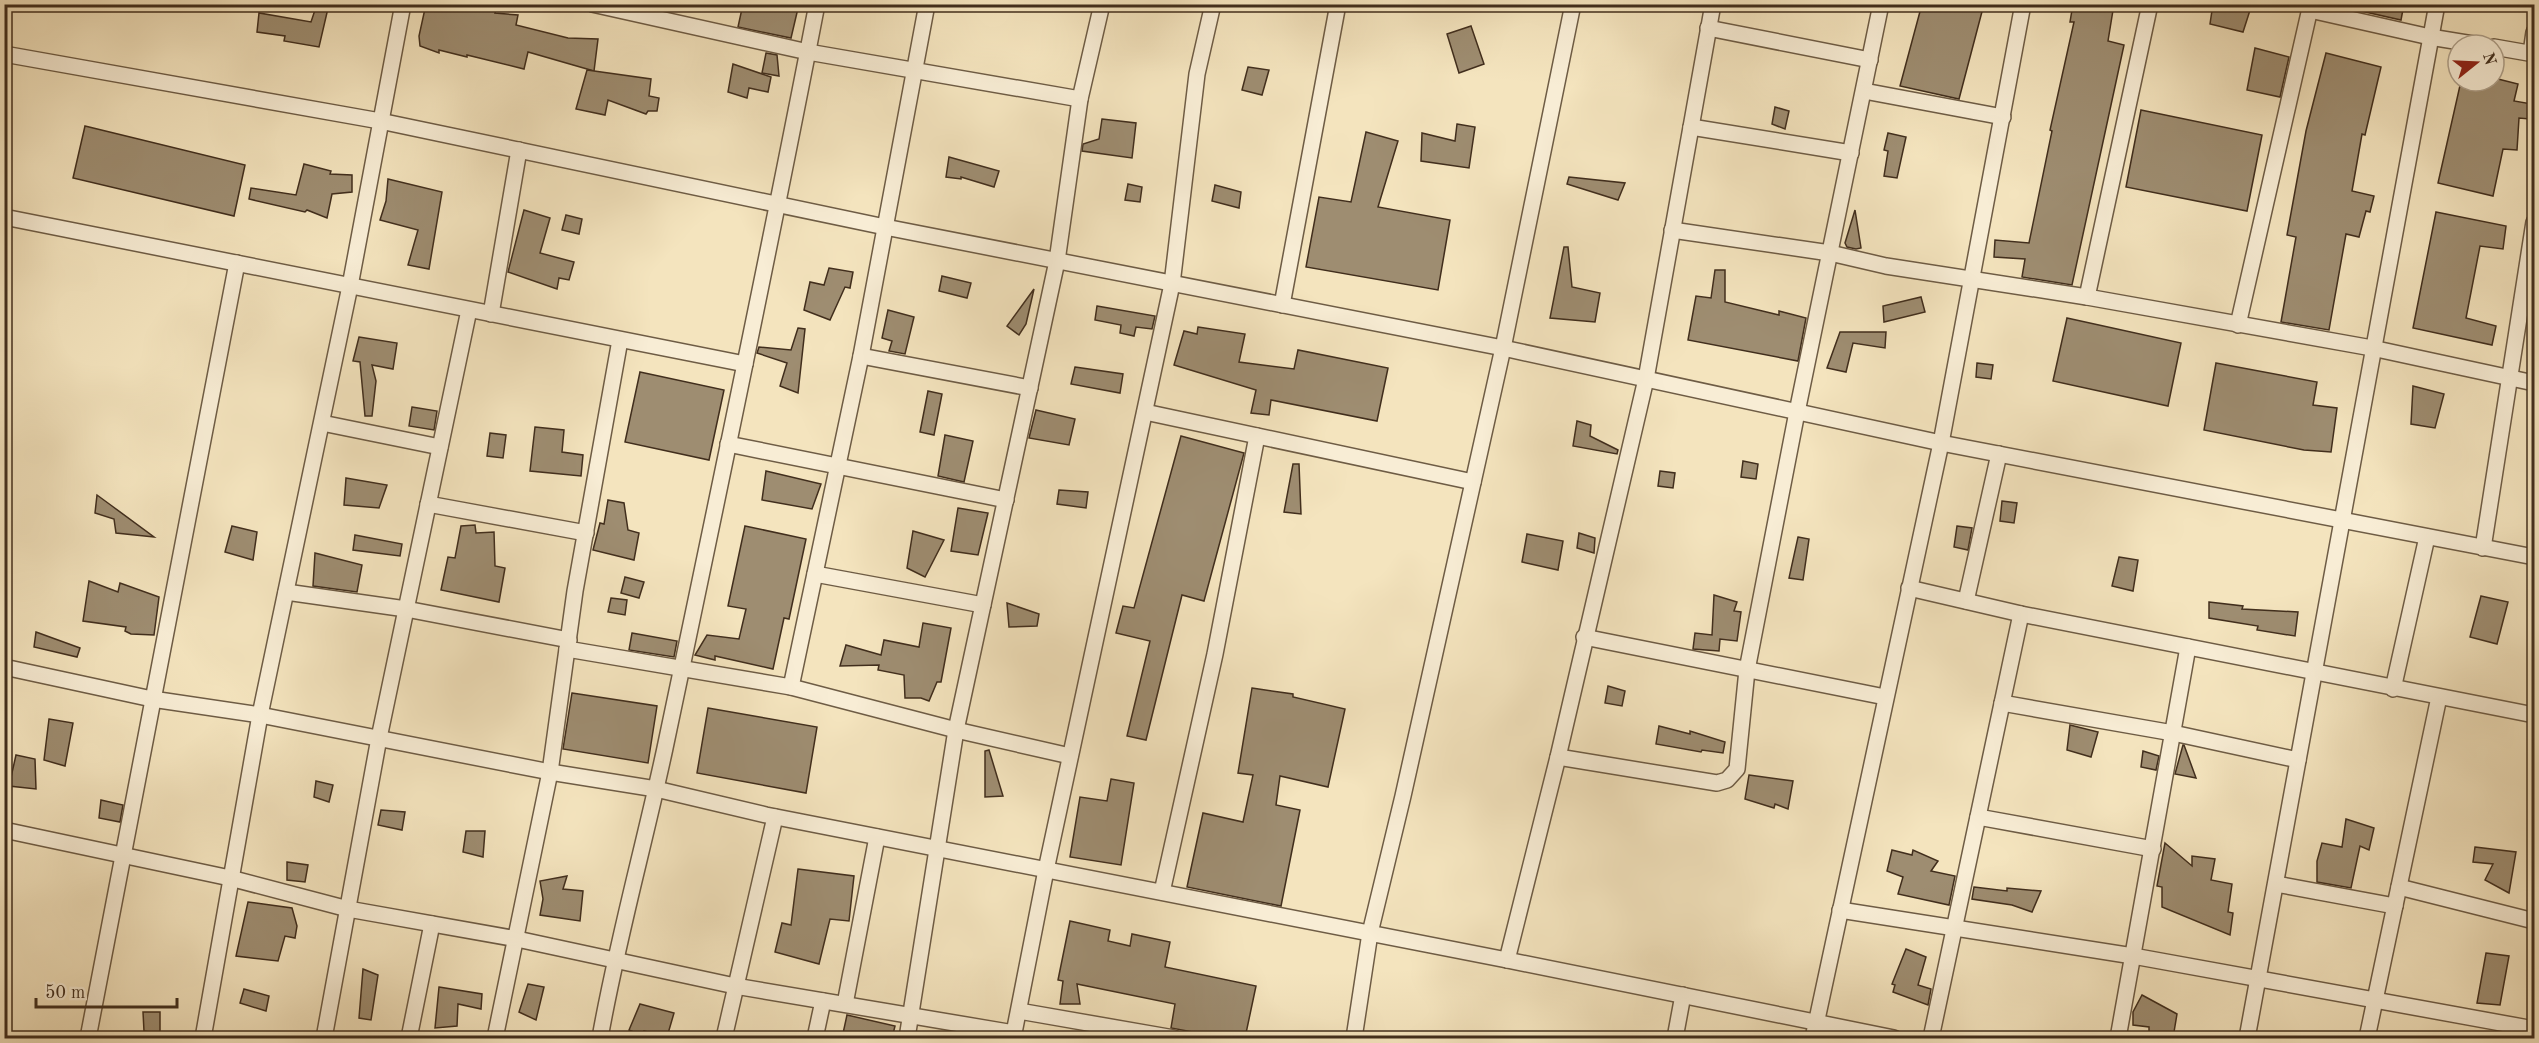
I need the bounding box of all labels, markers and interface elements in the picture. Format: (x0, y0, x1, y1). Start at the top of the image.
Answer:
north arrow (2446, 33, 2506, 93)
text: N (2479, 51, 2498, 68)
scale bar (36, 971, 177, 1009)
text: 50 m (45, 984, 85, 1002)

